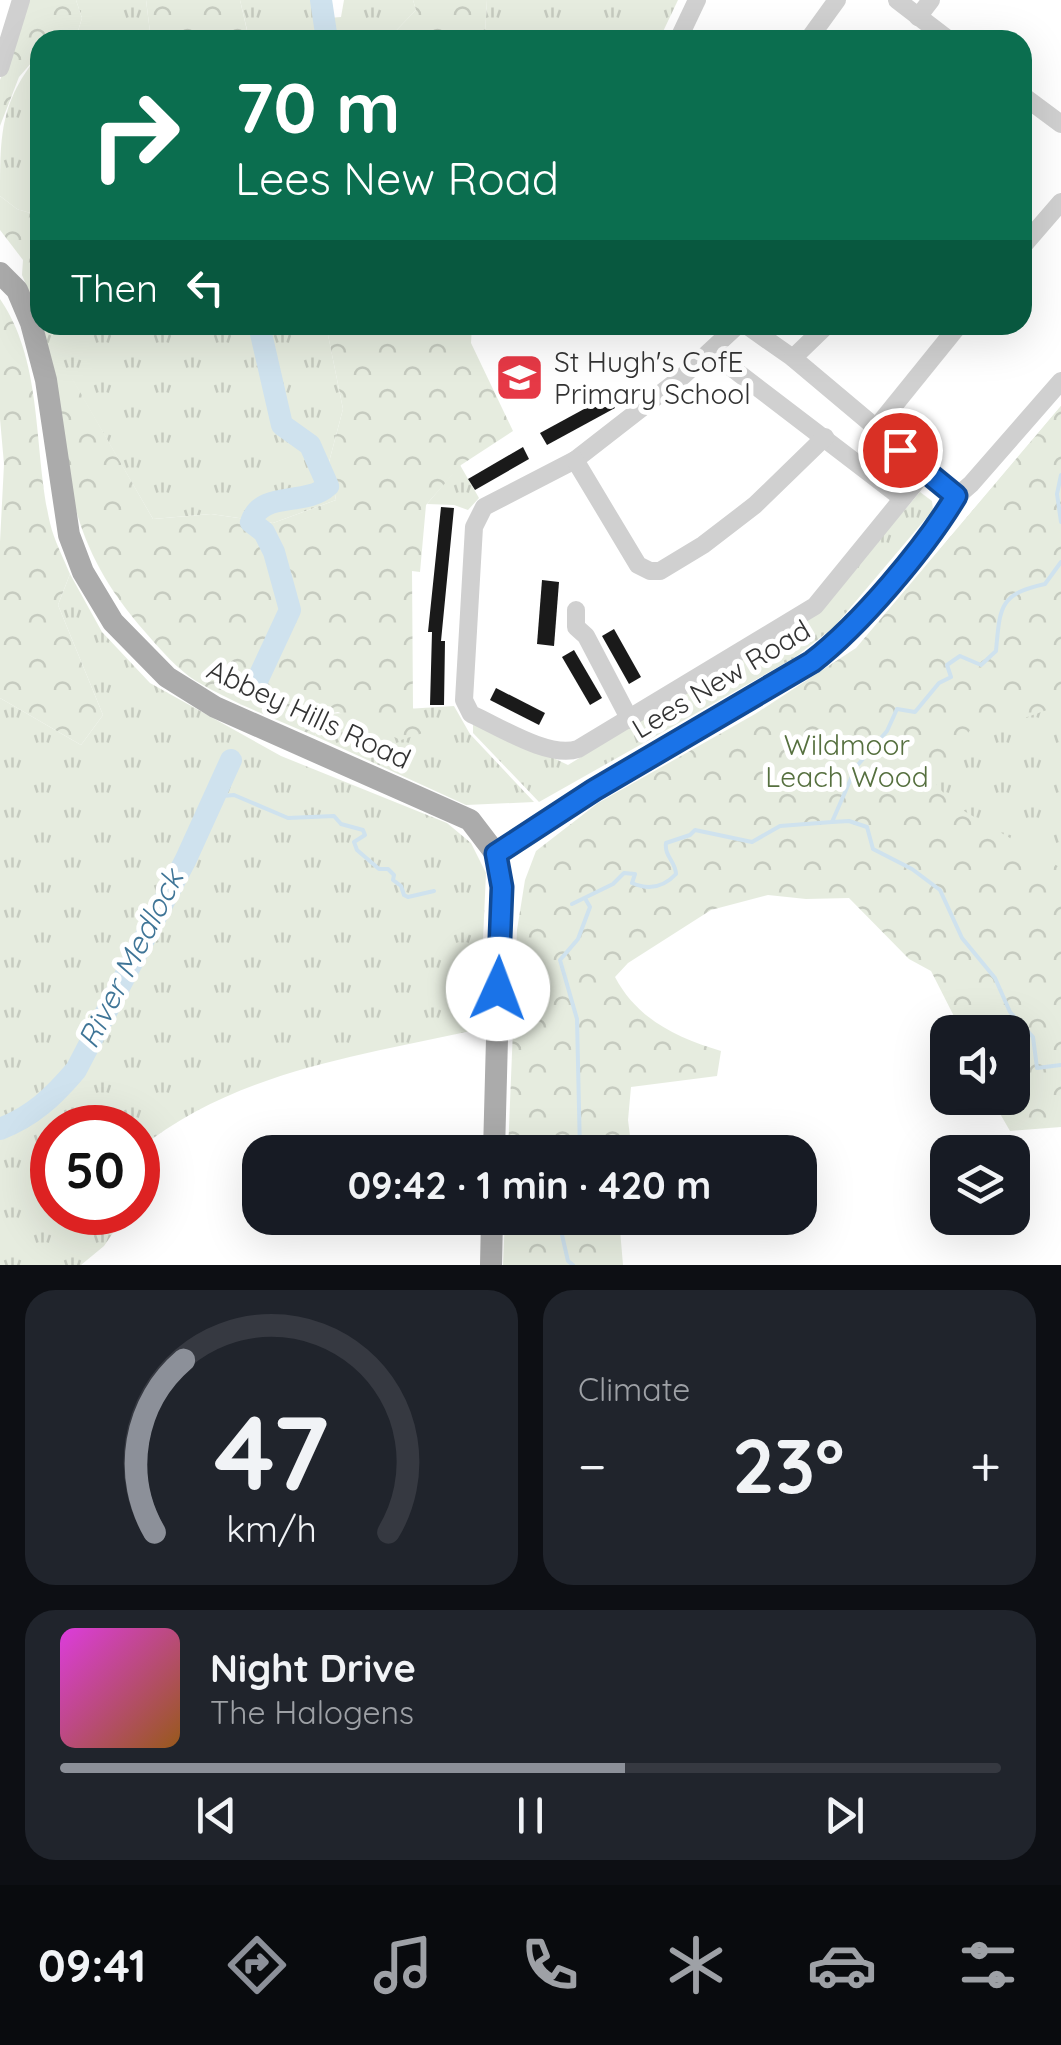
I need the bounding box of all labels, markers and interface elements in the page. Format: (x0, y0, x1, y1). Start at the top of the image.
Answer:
text: 70 m (235, 63, 401, 151)
icon: right (70, 70, 200, 200)
text: Lees New Road (235, 150, 559, 206)
icon: left (178, 260, 233, 315)
text: Then (70, 264, 158, 312)
place label: St Hugh's CofE Primary School (554, 344, 751, 411)
school or university icon: St Hugh's CofE Primary School (493, 352, 545, 404)
pin (858, 408, 943, 493)
icon: arrive (873, 423, 928, 478)
street label: Lees New Road (625, 612, 816, 746)
street label: Abbey Hills Road (202, 651, 417, 776)
park label: Wildmoor Leach Wood (765, 727, 929, 794)
water label: River Medlock (69, 860, 193, 1054)
position arrow (446, 937, 550, 1041)
map controls (930, 1015, 1030, 1235)
button: sound (930, 1015, 1030, 1115)
speed limit sign: 50 (30, 1105, 160, 1235)
button: layers (930, 1135, 1030, 1235)
text: 09:42 · 1 min · 420 m (348, 1161, 711, 1209)
text: Climate (578, 1369, 690, 1409)
text: 47 (214, 1386, 329, 1516)
text: 23° (732, 1418, 845, 1512)
text: − (578, 1431, 607, 1500)
text: + (970, 1431, 1001, 1500)
text: km/h (226, 1506, 317, 1551)
text: Night Drive (210, 1644, 416, 1692)
text: The Halogens (210, 1692, 414, 1732)
icon: previous (189, 1788, 244, 1843)
icon: pause (503, 1788, 558, 1843)
icon: next (817, 1788, 872, 1843)
icon: directions (222, 1930, 292, 2000)
icon: music (368, 1930, 438, 2000)
icon: phone (515, 1930, 585, 2000)
icon: climate (661, 1930, 731, 2000)
icon: car (807, 1930, 877, 2000)
icon: filters (953, 1930, 1023, 2000)
text: 09:41 (38, 1937, 146, 1993)

